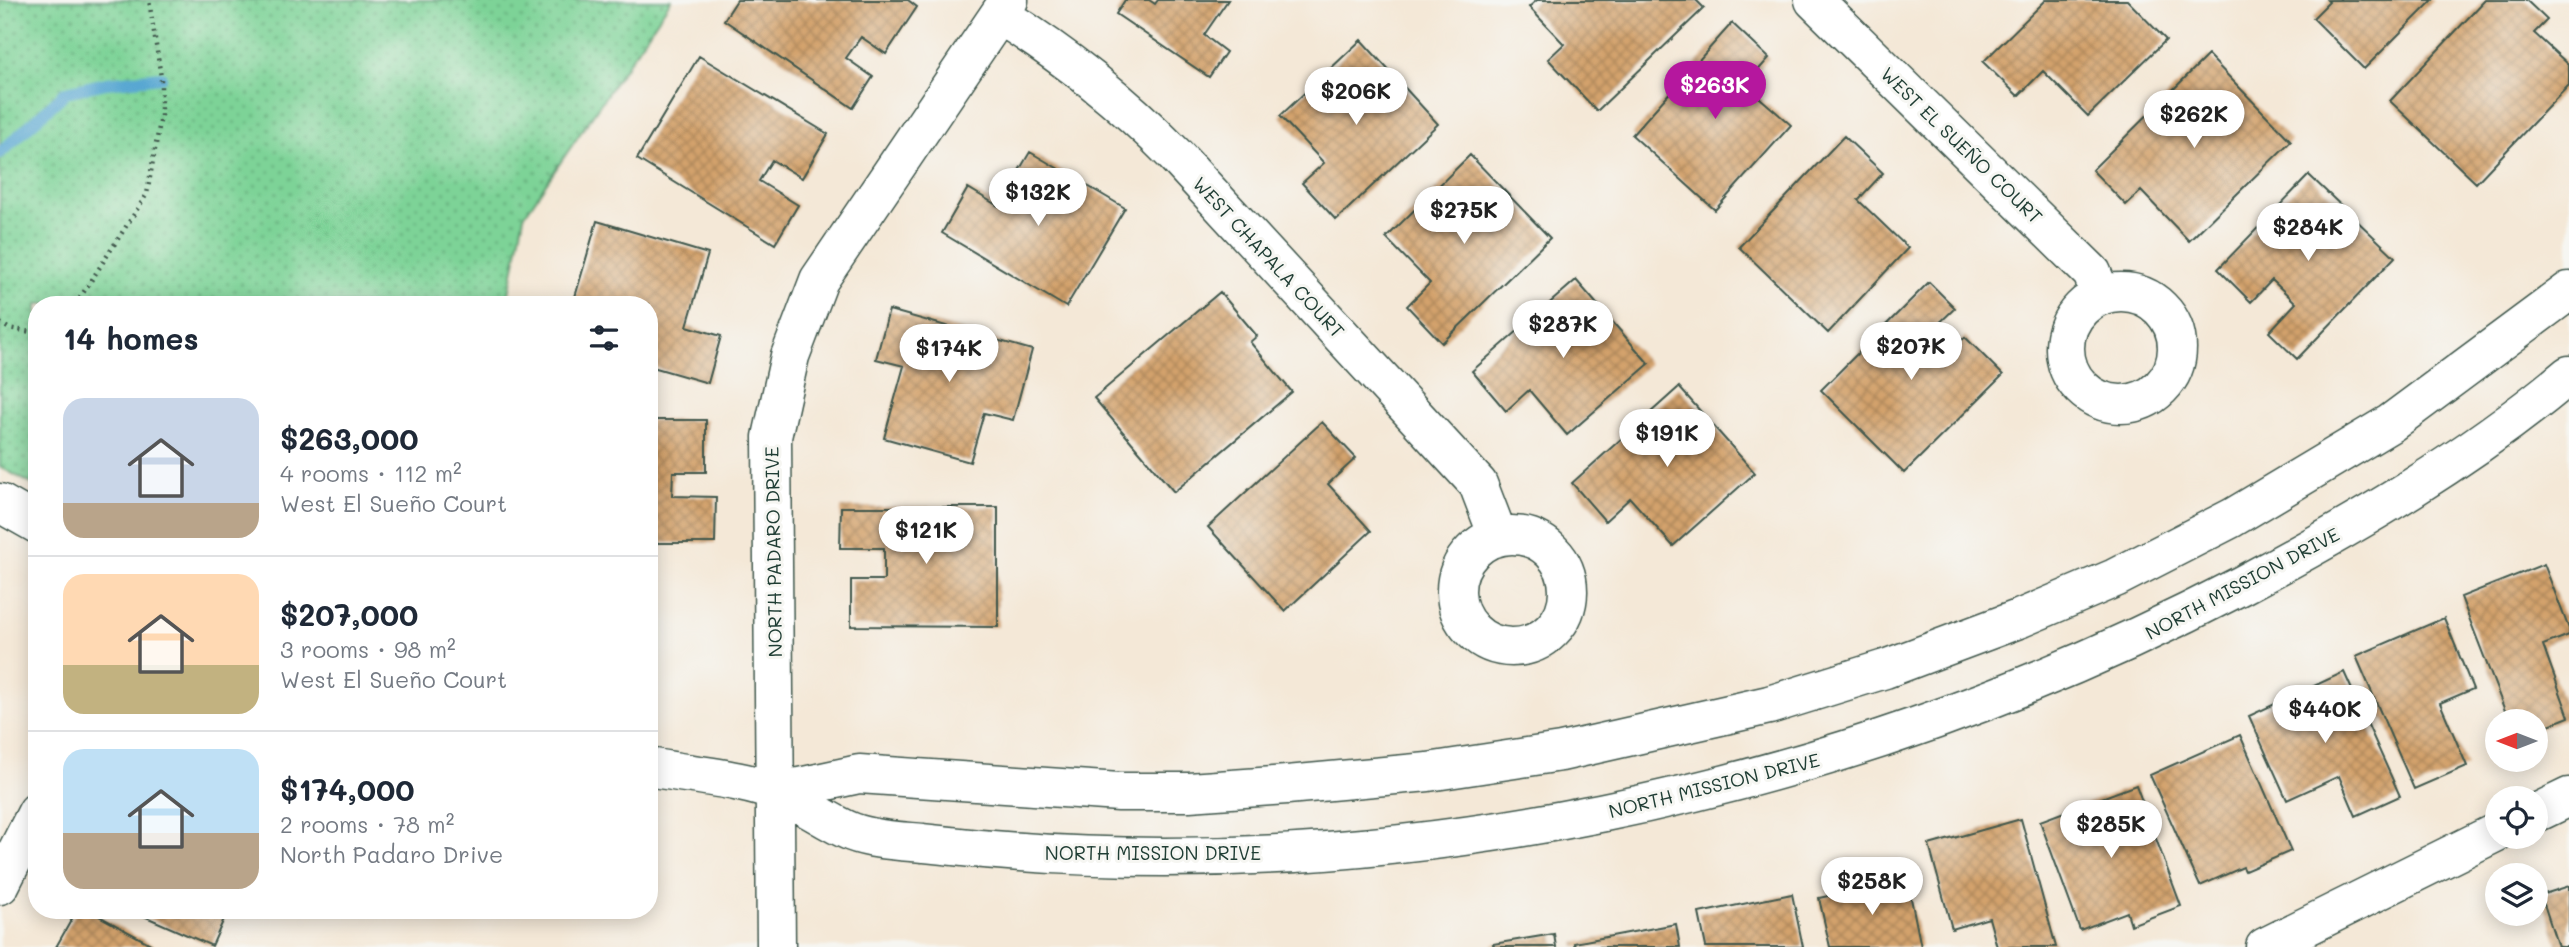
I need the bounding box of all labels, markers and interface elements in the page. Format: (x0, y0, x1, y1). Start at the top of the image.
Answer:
pin: $263K (1666, 61, 1764, 121)
street label: WEST EL SUEÑO COURT (1876, 61, 2048, 229)
pin: $206K (1307, 68, 1405, 127)
text: $263K (1680, 69, 1750, 99)
text: $206K (1321, 75, 1391, 105)
pin: $262K (2145, 90, 2243, 150)
text: $262K (2160, 98, 2228, 128)
pin: $132K (989, 168, 1087, 228)
street label: WEST CHAPALA COURT (1188, 171, 1350, 343)
text: $132K (1005, 176, 1071, 206)
pin: $275K (1415, 187, 1513, 246)
text: $275K (1430, 194, 1498, 224)
pin: $284K (2259, 204, 2357, 263)
text: $284K (2272, 211, 2344, 241)
pin: $287K (1514, 300, 1612, 360)
text: $287K (1528, 308, 1598, 338)
text: 14 homes (63, 318, 199, 358)
icon: filters (585, 319, 623, 357)
pin: $207K (1862, 322, 1960, 382)
pin: $174K (900, 324, 998, 384)
text: $207K (1876, 330, 1946, 360)
text: $174K (916, 332, 982, 362)
pin: $191K (1618, 410, 1716, 469)
text: $191K (1635, 417, 1699, 447)
text: $263,000 (280, 418, 419, 458)
icon: home (119, 426, 203, 510)
street label: NORTH PADARO DRIVE (759, 446, 787, 658)
text: 4 rooms · 112 m² (280, 458, 462, 488)
text: West El Sueño Court (280, 488, 507, 518)
pin: $121K (877, 506, 975, 566)
text: $121K (895, 514, 957, 544)
street label: NORTH MISSION DRIVE (2141, 521, 2344, 645)
text: $207,000 (280, 594, 418, 634)
icon: home (119, 602, 203, 686)
text: 3 rooms · 98 m² (280, 634, 456, 664)
text: West El Sueño Court (280, 664, 507, 694)
pin: $440K (2276, 686, 2374, 745)
text: $440K (2288, 693, 2362, 723)
north arrow (2485, 709, 2548, 772)
map controls (2485, 709, 2548, 926)
street label: NORTH MISSION DRIVE (1606, 747, 1822, 823)
text: $174,000 (280, 769, 415, 809)
icon: home (119, 777, 203, 861)
button: locate (2485, 786, 2548, 849)
pin: $285K (2062, 800, 2160, 860)
text: $285K (2076, 808, 2146, 838)
text: 2 rooms · 78 m² (280, 809, 454, 839)
text: North Padaro Drive (280, 839, 503, 869)
street label: NORTH MISSION DRIVE (1045, 840, 1261, 865)
pin: $258K (1823, 858, 1921, 917)
button: layers (2485, 863, 2548, 926)
text: $258K (1837, 865, 1907, 895)

